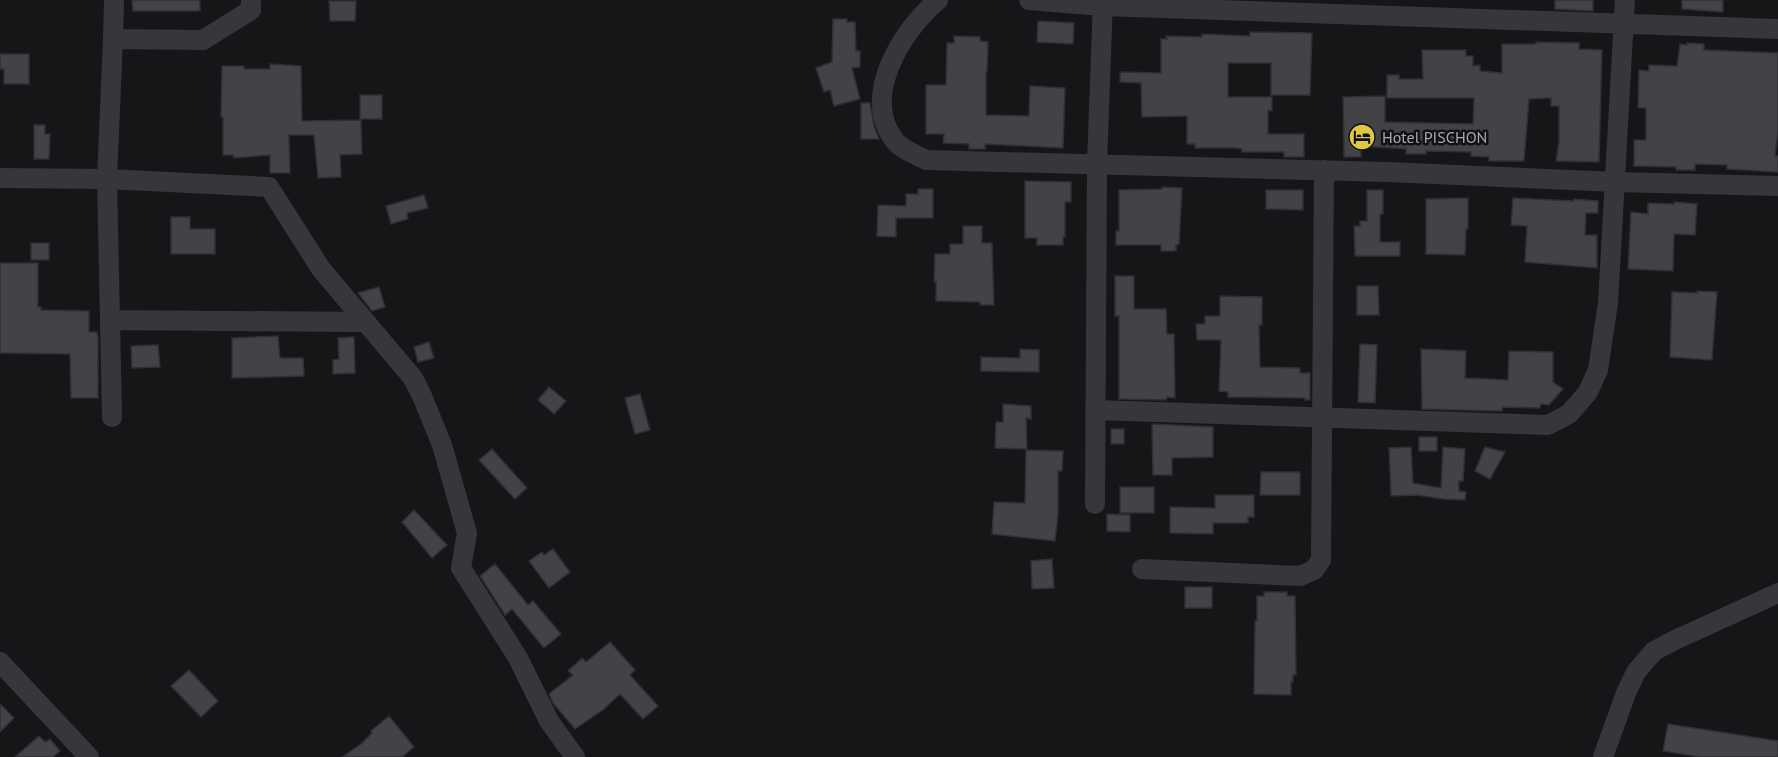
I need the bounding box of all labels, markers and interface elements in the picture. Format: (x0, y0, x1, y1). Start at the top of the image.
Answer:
hotel icon: Hotel PISCHON (1347, 122, 1377, 152)
place label: Hotel PISCHON (1382, 127, 1487, 147)

